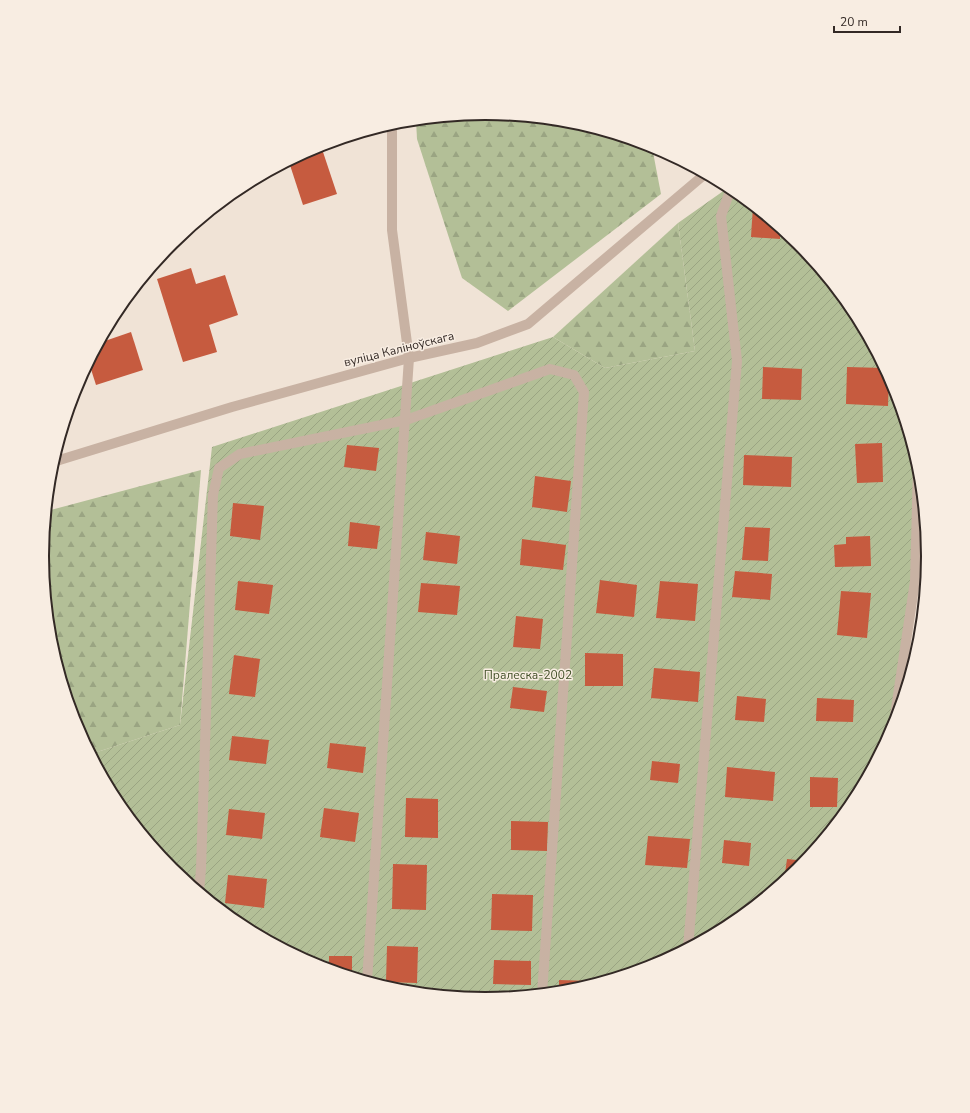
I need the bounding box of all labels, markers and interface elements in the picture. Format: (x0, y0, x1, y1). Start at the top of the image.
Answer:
scale bar (834, 8, 900, 34)
text: 20 m (840, 14, 868, 30)
street label: вуліца Каліноўскага (342, 328, 456, 370)
park label: Пралеска-2002 (484, 667, 572, 683)

